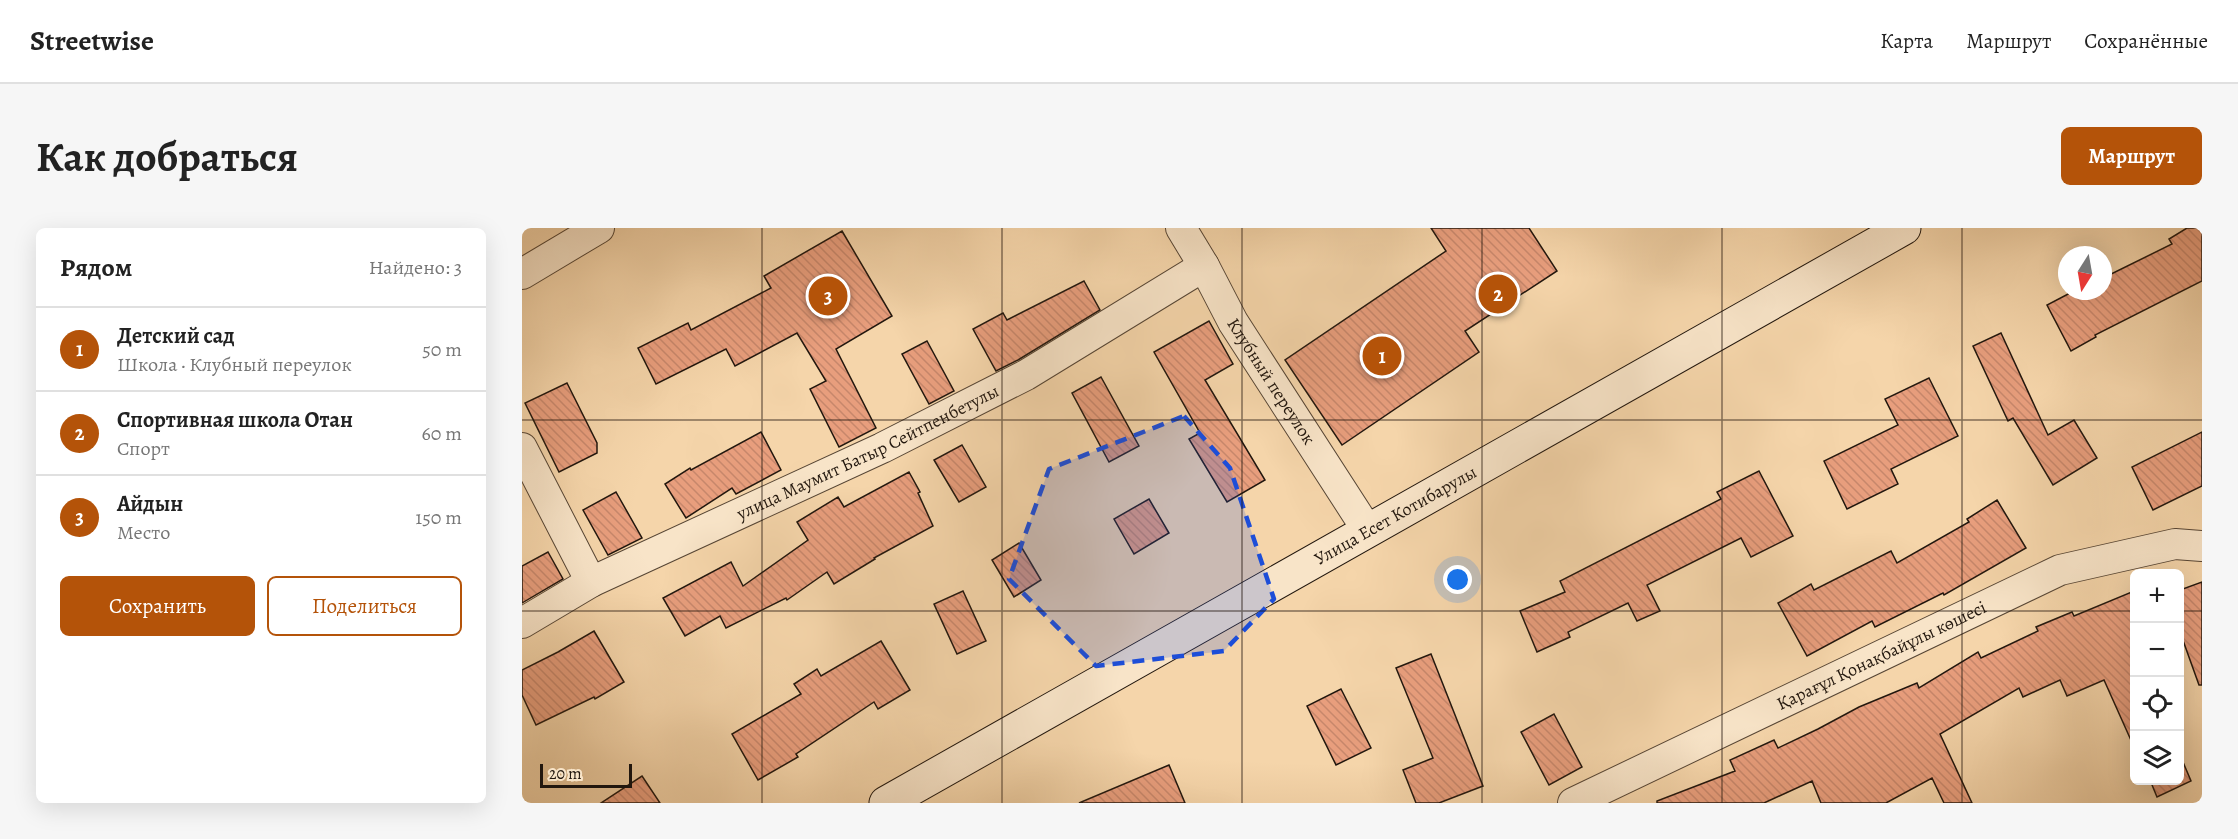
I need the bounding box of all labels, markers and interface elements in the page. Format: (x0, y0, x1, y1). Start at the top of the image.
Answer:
text: Streetwise (30, 22, 154, 60)
text: Карта (1880, 27, 1933, 55)
text: Маршрут (1966, 27, 2051, 55)
text: Сохранённые (2084, 27, 2208, 55)
button: Маршрут (2061, 127, 2202, 185)
text: Как добраться (36, 128, 298, 185)
north arrow (2058, 246, 2112, 300)
text: Рядом (60, 250, 132, 285)
text: Найдено: 3 (369, 254, 462, 281)
pin: 2 (1478, 272, 1518, 316)
pin: 3 (808, 274, 848, 318)
street label: Клубный переулок (1221, 313, 1321, 449)
text: Детский сад (117, 321, 235, 351)
pin: 1 (1362, 334, 1402, 378)
text: 1 (76, 336, 83, 363)
text: 50 m (422, 336, 462, 363)
text: Школа · Клубный переулок (117, 351, 352, 378)
street label: улица Маумит Батыр Сейтпенбетулы (732, 379, 1003, 526)
text: Спортивная школа Отан (117, 405, 353, 435)
text: 2 (75, 420, 84, 447)
text: 60 m (422, 420, 462, 447)
text: Спорт (117, 435, 170, 462)
street label: Улица Есет Котибарулы (1310, 460, 1481, 571)
text: Айдын (117, 489, 183, 519)
text: 3 (75, 504, 84, 531)
text: 150 m (415, 504, 462, 531)
text: Место (117, 519, 170, 546)
your location (1443, 565, 1472, 594)
map controls (2130, 569, 2184, 785)
button: + (2130, 569, 2184, 623)
button: Сохранить (60, 576, 255, 636)
button: Поделиться (267, 576, 462, 636)
street label: Қарағұл Қонақбайұлы көшесі (1773, 595, 1990, 716)
button: − (2130, 623, 2184, 677)
button: locate (2130, 677, 2184, 731)
button: layers (2130, 731, 2184, 785)
scale bar (540, 761, 632, 788)
text: 20 m (549, 763, 582, 785)

